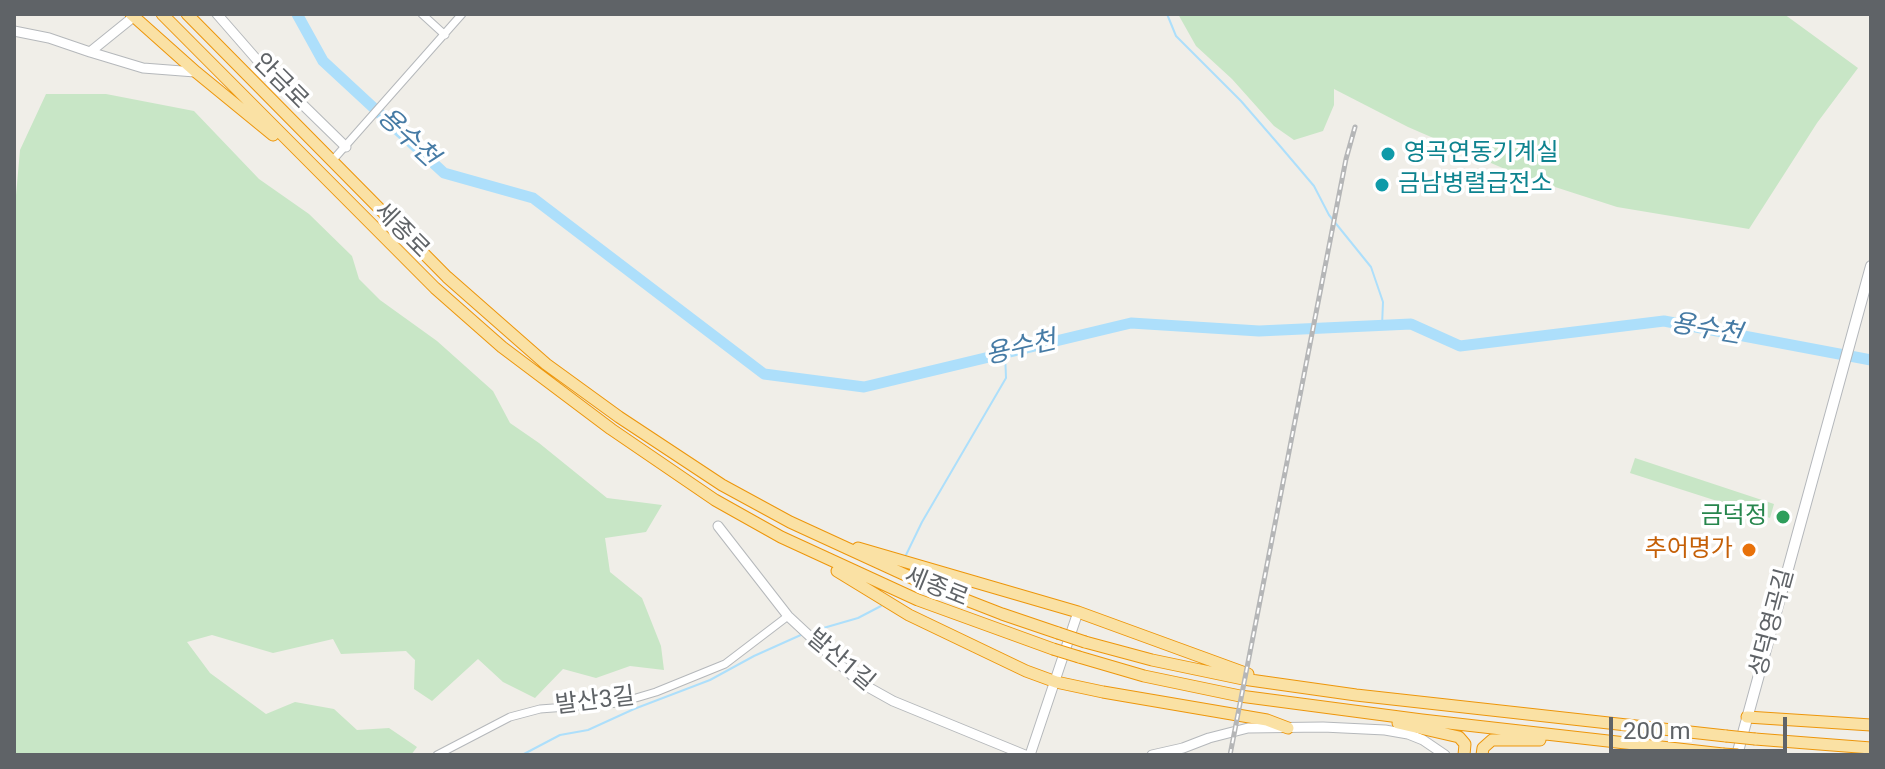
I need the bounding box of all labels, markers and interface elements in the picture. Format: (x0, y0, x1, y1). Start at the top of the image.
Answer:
street label: 안금로 (246, 48, 314, 116)
water label: 용수천 (370, 102, 444, 174)
place label: 영곡연동기계실 (1404, 140, 1559, 168)
marker: 영곡연동기계실 (1379, 145, 1397, 163)
place label: 금남병렬급전소 (1398, 171, 1553, 199)
marker: 금남병렬급전소 (1373, 176, 1391, 194)
street label: 세종로 (367, 197, 435, 265)
water label: 용수천 (1668, 308, 1744, 352)
water label: 용수천 (983, 326, 1059, 372)
place label: 금덕정 (1701, 503, 1767, 531)
marker: 금덕정 (1774, 508, 1792, 526)
place label: 추어명가 (1645, 536, 1733, 564)
marker: 추어명가 (1740, 541, 1758, 559)
street label: 세종로 (900, 562, 972, 614)
street label: 성덕영곡길 (1745, 566, 1801, 680)
street label: 발산1길 (800, 624, 880, 698)
street label: 발산3길 (554, 683, 636, 721)
scale bar (1613, 701, 1791, 751)
text: 200 m (1623, 717, 1690, 745)

